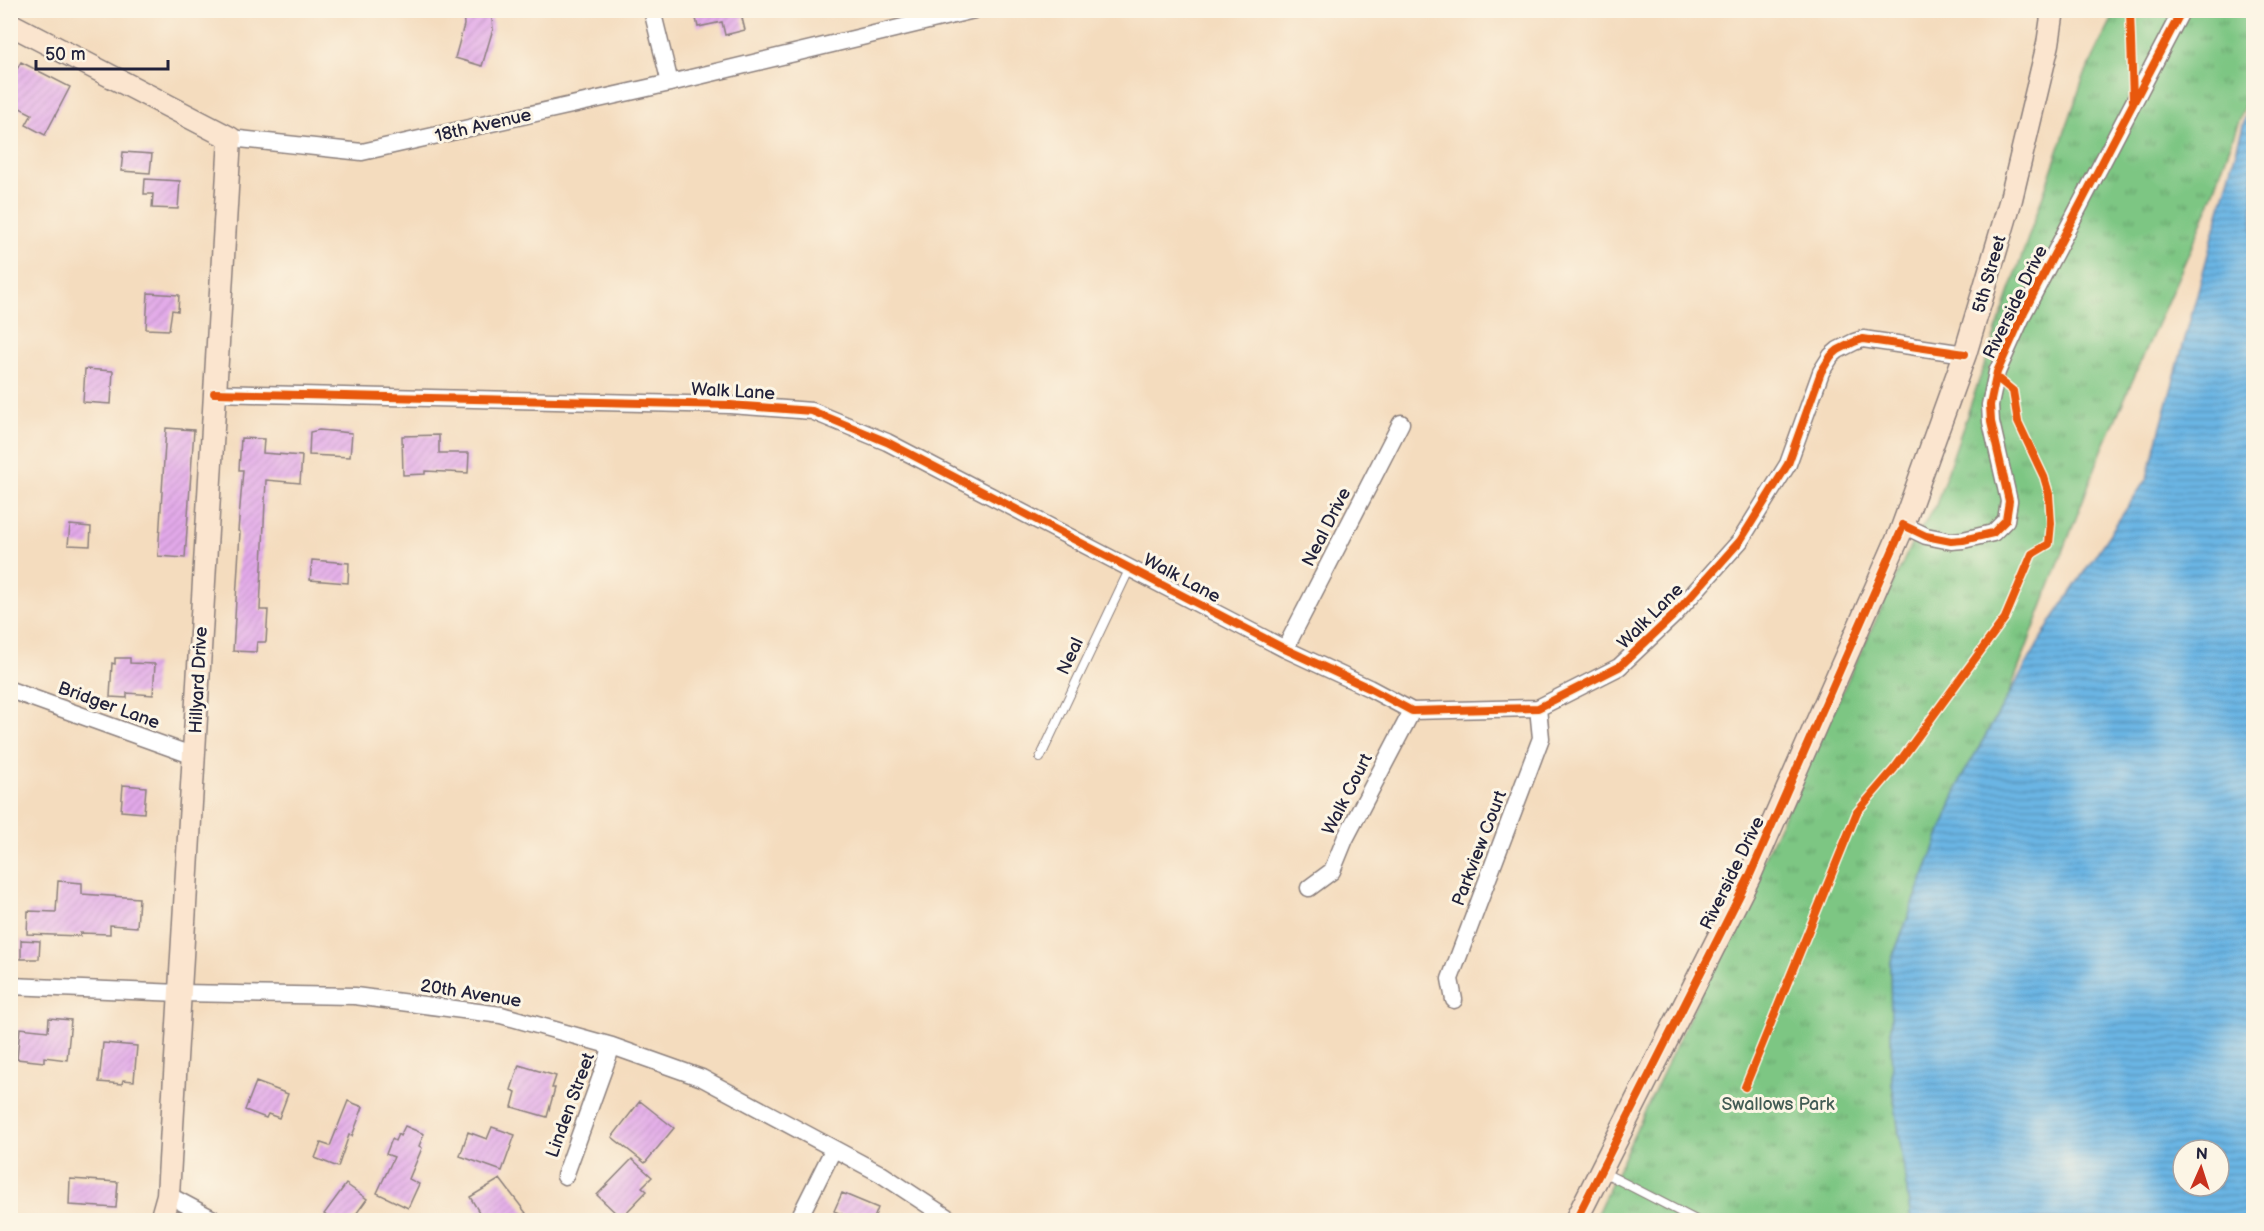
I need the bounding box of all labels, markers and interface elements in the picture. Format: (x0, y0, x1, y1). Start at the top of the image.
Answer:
scale bar (36, 33, 168, 71)
text: 50 m (45, 44, 86, 65)
street label: 18th Avenue (433, 104, 534, 147)
street label: 5th Street (1968, 232, 2011, 315)
street label: Riverside Drive (1979, 242, 2052, 362)
street label: Walk Lane (690, 379, 776, 404)
street label: Neal Drive (1298, 484, 1355, 570)
street label: Walk Lane (1140, 549, 1224, 608)
street label: Walk Lane (1613, 579, 1688, 654)
street label: Hillyard Drive (185, 626, 212, 734)
street label: Neal (1053, 634, 1088, 678)
street label: Bridger Lane (55, 677, 163, 734)
street label: Walk Court (1318, 750, 1377, 838)
street label: Parkview Court (1448, 787, 1511, 909)
street label: Riverside Drive (1696, 813, 1769, 933)
street label: 20th Avenue (419, 975, 523, 1012)
street label: Linden Street (542, 1050, 599, 1160)
park label: Swallows Park (1721, 1094, 1835, 1115)
north arrow (2171, 1138, 2231, 1198)
text: N (2195, 1145, 2208, 1164)

